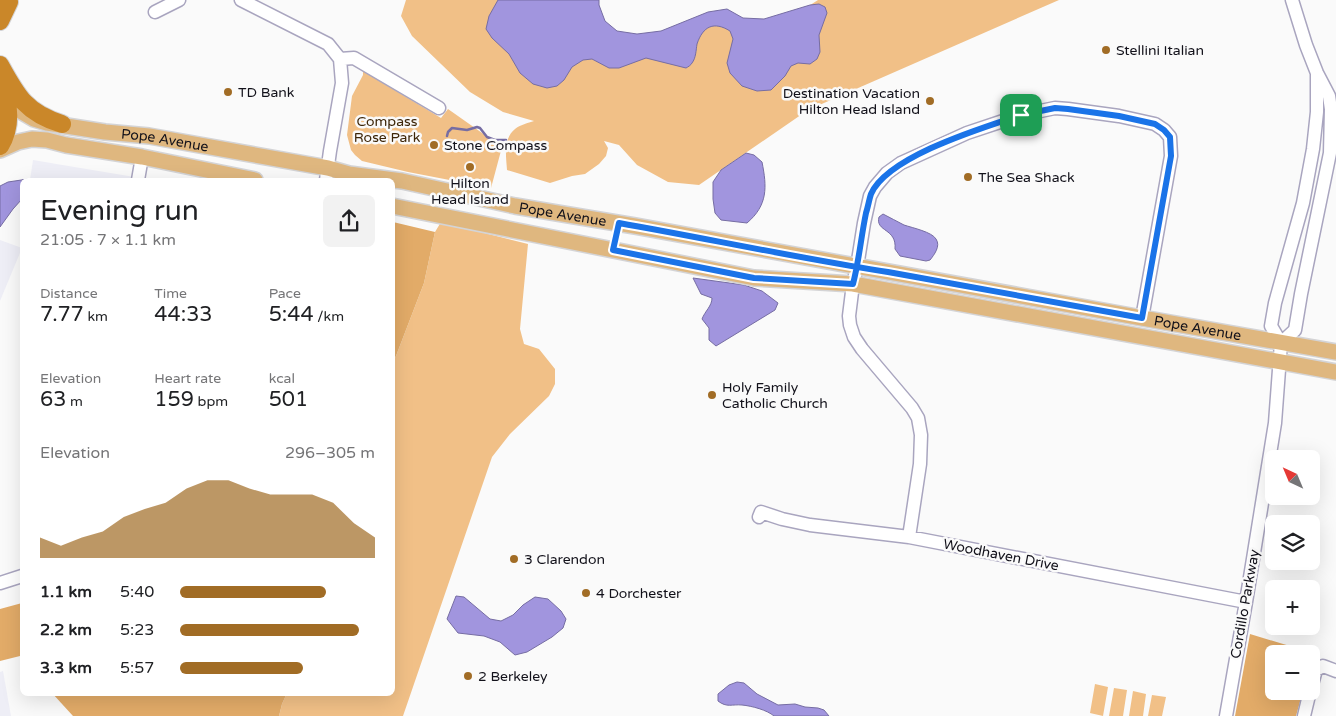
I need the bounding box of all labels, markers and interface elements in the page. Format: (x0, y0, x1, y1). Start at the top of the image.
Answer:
place label: Stellini Italian (1116, 42, 1204, 59)
marker: Stellini Italian (1100, 44, 1112, 56)
place label: TD Bank (238, 84, 295, 101)
place label: Destination Vacation Hilton Head Island (783, 85, 920, 118)
marker: TD Bank (222, 86, 234, 98)
pin (1000, 94, 1042, 136)
marker: Destination Vacation Hilton Head Island (924, 95, 936, 107)
icon: arrive (1007, 101, 1035, 129)
park label: Compass Rose Park (354, 113, 421, 146)
street label: Pope Avenue (120, 125, 210, 155)
place label: Stone Compass (444, 137, 547, 154)
marker: Stone Compass (428, 139, 440, 151)
marker: Hilton Head Island (464, 161, 476, 173)
place label: The Sea Shack (978, 169, 1075, 186)
marker: The Sea Shack (962, 171, 974, 183)
place label: Hilton Head Island (431, 175, 509, 208)
text: Evening run (40, 194, 199, 228)
button: share (323, 195, 375, 247)
street label: Pope Avenue (518, 198, 608, 230)
text: 21:05 · 7 × 1.1 km (40, 230, 176, 250)
text: Distance (40, 285, 98, 302)
text: Time (154, 285, 187, 302)
text: Pace (269, 285, 301, 302)
text: 7.77 (40, 302, 84, 327)
text: 44:33 (154, 302, 213, 327)
text: 5:44 (269, 302, 314, 327)
text: km (84, 308, 108, 325)
text: /km (314, 308, 344, 325)
street label: Pope Avenue (1153, 312, 1243, 344)
text: Elevation (40, 370, 101, 387)
text: Heart rate (154, 370, 221, 387)
text: kcal (269, 370, 295, 387)
place label: Holy Family Catholic Church (722, 379, 828, 412)
text: 63 (40, 387, 66, 412)
text: 159 (154, 387, 194, 412)
text: 501 (269, 387, 308, 412)
marker: Holy Family Catholic Church (706, 389, 718, 401)
text: m (66, 393, 83, 410)
text: bpm (194, 393, 228, 410)
text: Elevation (40, 443, 110, 463)
text: 296–305 m (285, 443, 375, 463)
north arrow (1265, 450, 1320, 505)
map controls (1265, 450, 1320, 700)
button: layers (1265, 515, 1320, 570)
street label: Woodhaven Drive (942, 535, 1060, 575)
street label: Cordillo Parkway (1227, 548, 1263, 660)
place label: 3 Clarendon (524, 551, 605, 568)
marker: 3 Clarendon (508, 553, 520, 565)
button: + (1265, 580, 1320, 635)
text: 1.1 km (40, 582, 92, 602)
text: 5:40 (120, 582, 154, 602)
place label: 4 Dorchester (596, 585, 682, 602)
marker: 4 Dorchester (580, 587, 592, 599)
text: 2.2 km (40, 620, 92, 640)
text: 5:23 (120, 620, 154, 640)
button: − (1265, 645, 1320, 700)
text: 3.3 km (40, 658, 92, 678)
text: 5:57 (120, 658, 154, 678)
place label: 2 Berkeley (478, 668, 548, 685)
marker: 2 Berkeley (462, 670, 474, 682)

